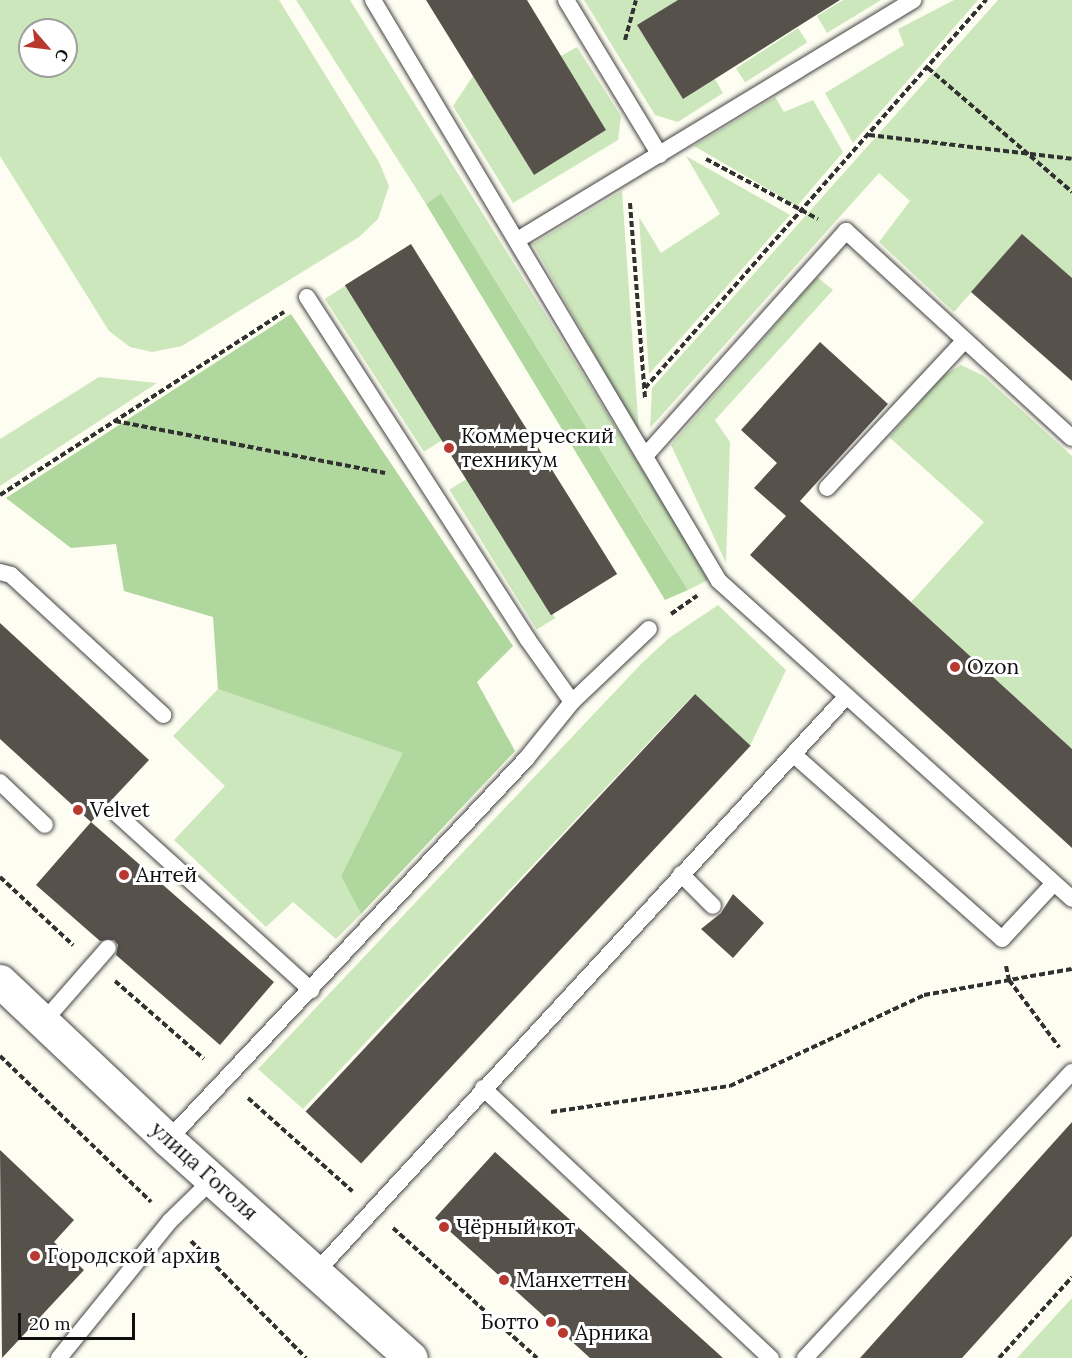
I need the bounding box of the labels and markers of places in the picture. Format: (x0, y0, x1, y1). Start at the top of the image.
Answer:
place label: Коммерческий техникум (461, 423, 614, 473)
marker: Коммерческий техникум (442, 441, 456, 455)
place label: Ozon (967, 654, 1019, 680)
marker: Ozon (948, 660, 962, 674)
place label: Velvet (90, 797, 150, 823)
marker: Velvet (71, 803, 85, 817)
place label: Антей (136, 862, 197, 888)
marker: Антей (117, 868, 131, 882)
place label: Чёрный кот (456, 1214, 575, 1240)
marker: Чёрный кот (437, 1220, 451, 1234)
place label: Городской архив (47, 1243, 220, 1269)
marker: Городской архив (28, 1249, 42, 1263)
place label: Манхеттен (516, 1267, 627, 1293)
marker: Манхеттен (497, 1273, 511, 1287)
place label: Ботто (481, 1309, 539, 1335)
marker: Ботто (544, 1315, 558, 1329)
place label: Арника (575, 1320, 649, 1346)
marker: Арника (556, 1326, 570, 1340)

